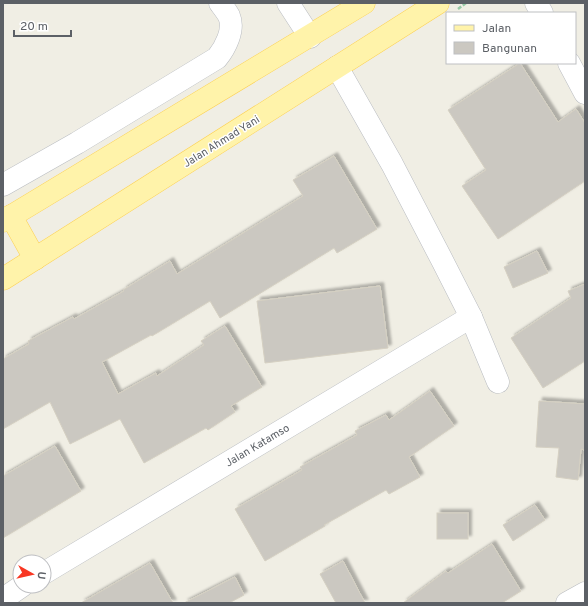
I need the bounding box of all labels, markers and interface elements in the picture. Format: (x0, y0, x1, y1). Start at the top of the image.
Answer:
scale bar (14, 12, 71, 38)
legend (446, 12, 576, 64)
text: 20 m (20, 19, 48, 35)
text: Jalan (482, 21, 511, 37)
text: Bangunan (482, 41, 537, 57)
street label: Jalan Ahmad Yani (181, 113, 262, 171)
street label: Jalan Katamso (223, 421, 292, 471)
north arrow (12, 554, 52, 594)
text: U (33, 570, 48, 580)

